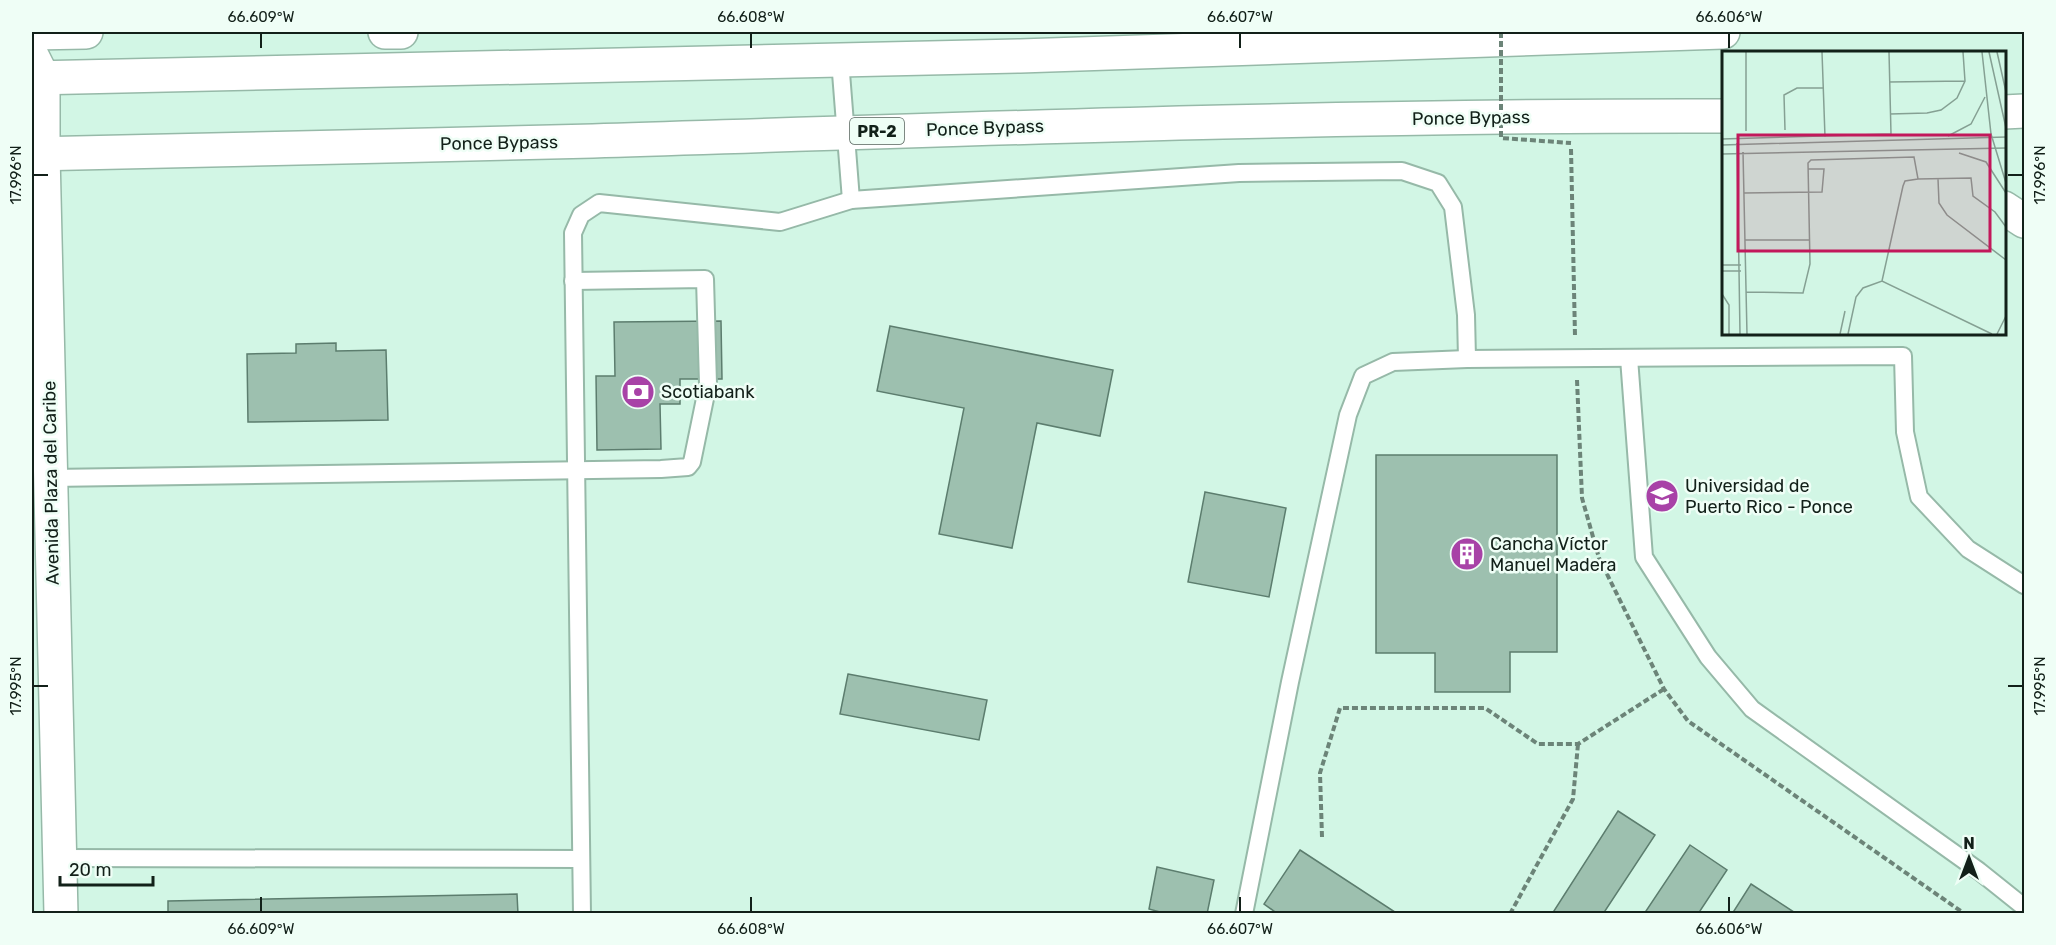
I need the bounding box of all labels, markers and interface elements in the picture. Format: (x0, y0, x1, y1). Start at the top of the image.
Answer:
text: 66.609°W (228, 8, 295, 26)
text: 66.608°W (717, 8, 785, 26)
text: 66.607°W (1207, 8, 1273, 26)
text: 66.606°W (1695, 8, 1763, 26)
inset map (1722, 51, 2005, 334)
street label: Ponce Bypass (1412, 106, 1530, 130)
street label: Ponce Bypass (926, 115, 1044, 141)
road number: PR-2 (850, 118, 904, 144)
street label: Ponce Bypass (440, 131, 558, 155)
text: 17.996°N (7, 145, 25, 205)
text: 17.996°N (2031, 145, 2049, 205)
bank icon: Scotiabank (620, 374, 656, 410)
street label: Avenida Plaza del Caribe (38, 381, 64, 585)
place label: Scotiabank (661, 381, 755, 403)
place label: Universidad de Puerto Rico - Ponce (1685, 475, 1853, 518)
school or university icon: Universidad de Puerto Rico - Ponce (1644, 478, 1680, 514)
place label: Cancha Víctor Manuel Madera (1490, 533, 1616, 576)
building icon: Cancha Víctor Manuel Madera (1449, 536, 1485, 572)
text: 17.995°N (7, 656, 25, 716)
text: 17.995°N (2031, 656, 2049, 716)
north arrow (1939, 828, 1999, 888)
text: N (1963, 834, 1975, 853)
scale bar (60, 849, 153, 887)
text: 20 m (69, 859, 111, 881)
text: 66.609°W (228, 920, 295, 938)
text: 66.608°W (717, 920, 785, 938)
text: 66.607°W (1207, 920, 1273, 938)
text: 66.606°W (1695, 920, 1763, 938)

